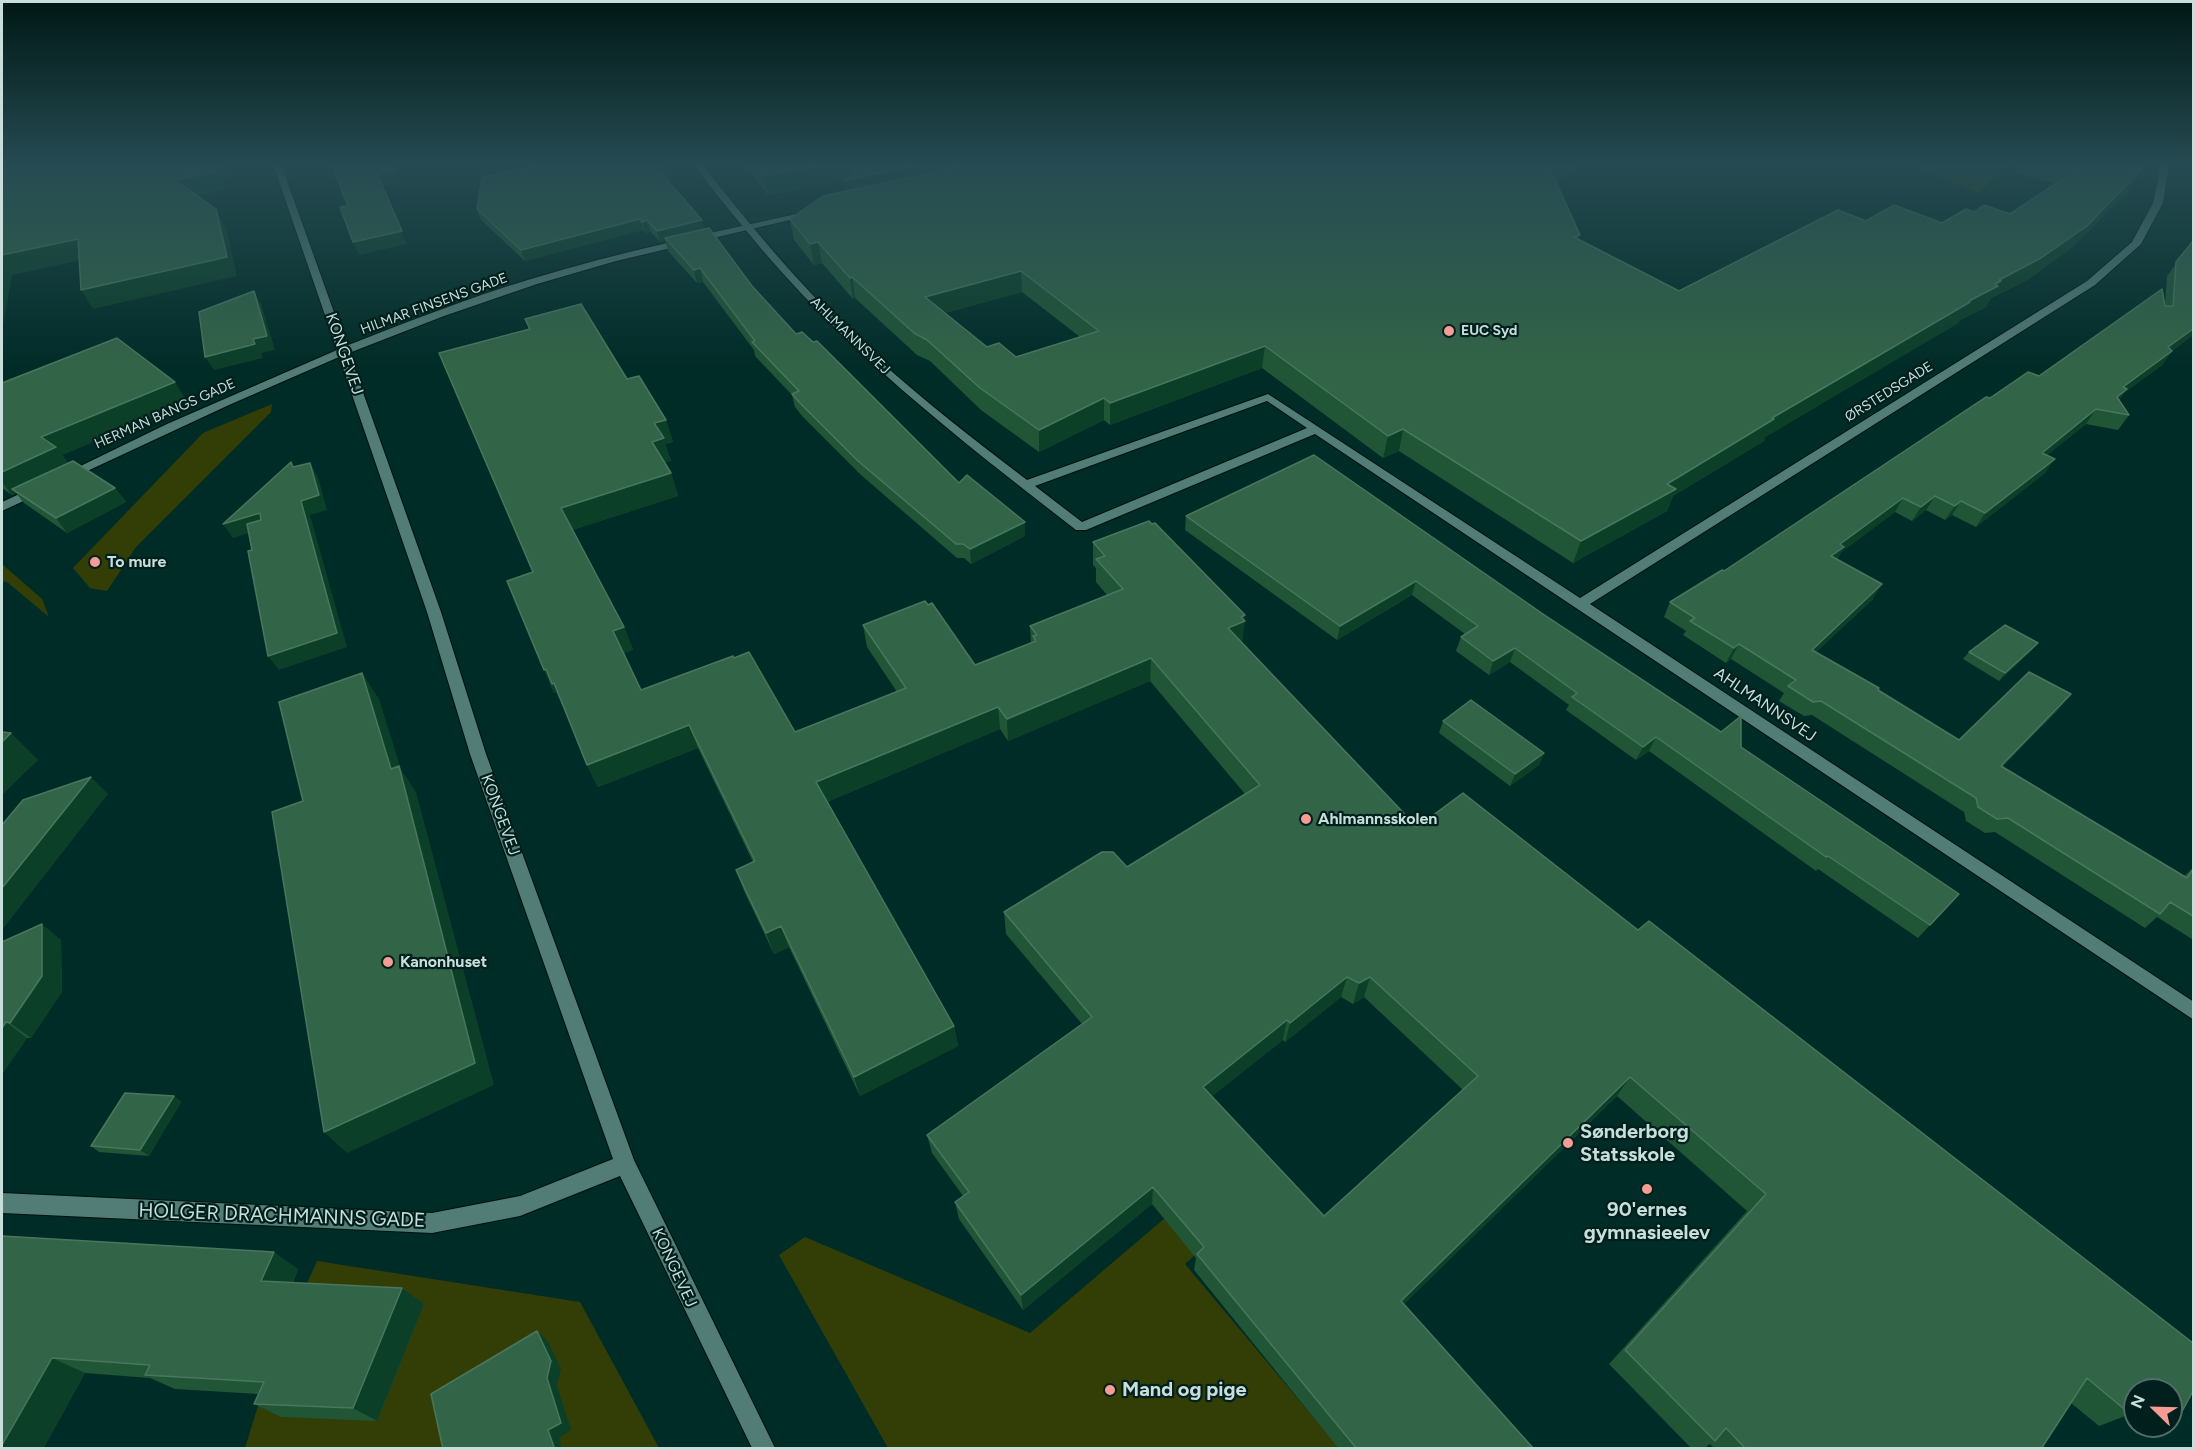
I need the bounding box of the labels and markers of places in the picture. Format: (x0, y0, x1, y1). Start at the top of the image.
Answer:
place label: EUC Syd (1461, 323, 1517, 339)
marker: EUC Syd (1442, 324, 1456, 338)
place label: To mure (107, 552, 166, 572)
marker: To mure (88, 555, 102, 569)
place label: Ahlmannsskolen (1318, 809, 1437, 829)
marker: Ahlmannsskolen (1299, 812, 1313, 826)
place label: Kanonhuset (400, 952, 487, 972)
marker: Kanonhuset (381, 955, 395, 969)
place label: Sønderborg Statsskole (1580, 1120, 1689, 1167)
marker: Sønderborg Statsskole (1561, 1136, 1575, 1150)
marker: 90'ernes gymnasieelev (1640, 1182, 1654, 1196)
place label: 90'ernes gymnasieelev (1584, 1198, 1710, 1245)
place label: Mand og pige (1122, 1378, 1247, 1402)
marker: Mand og pige (1103, 1383, 1117, 1397)

